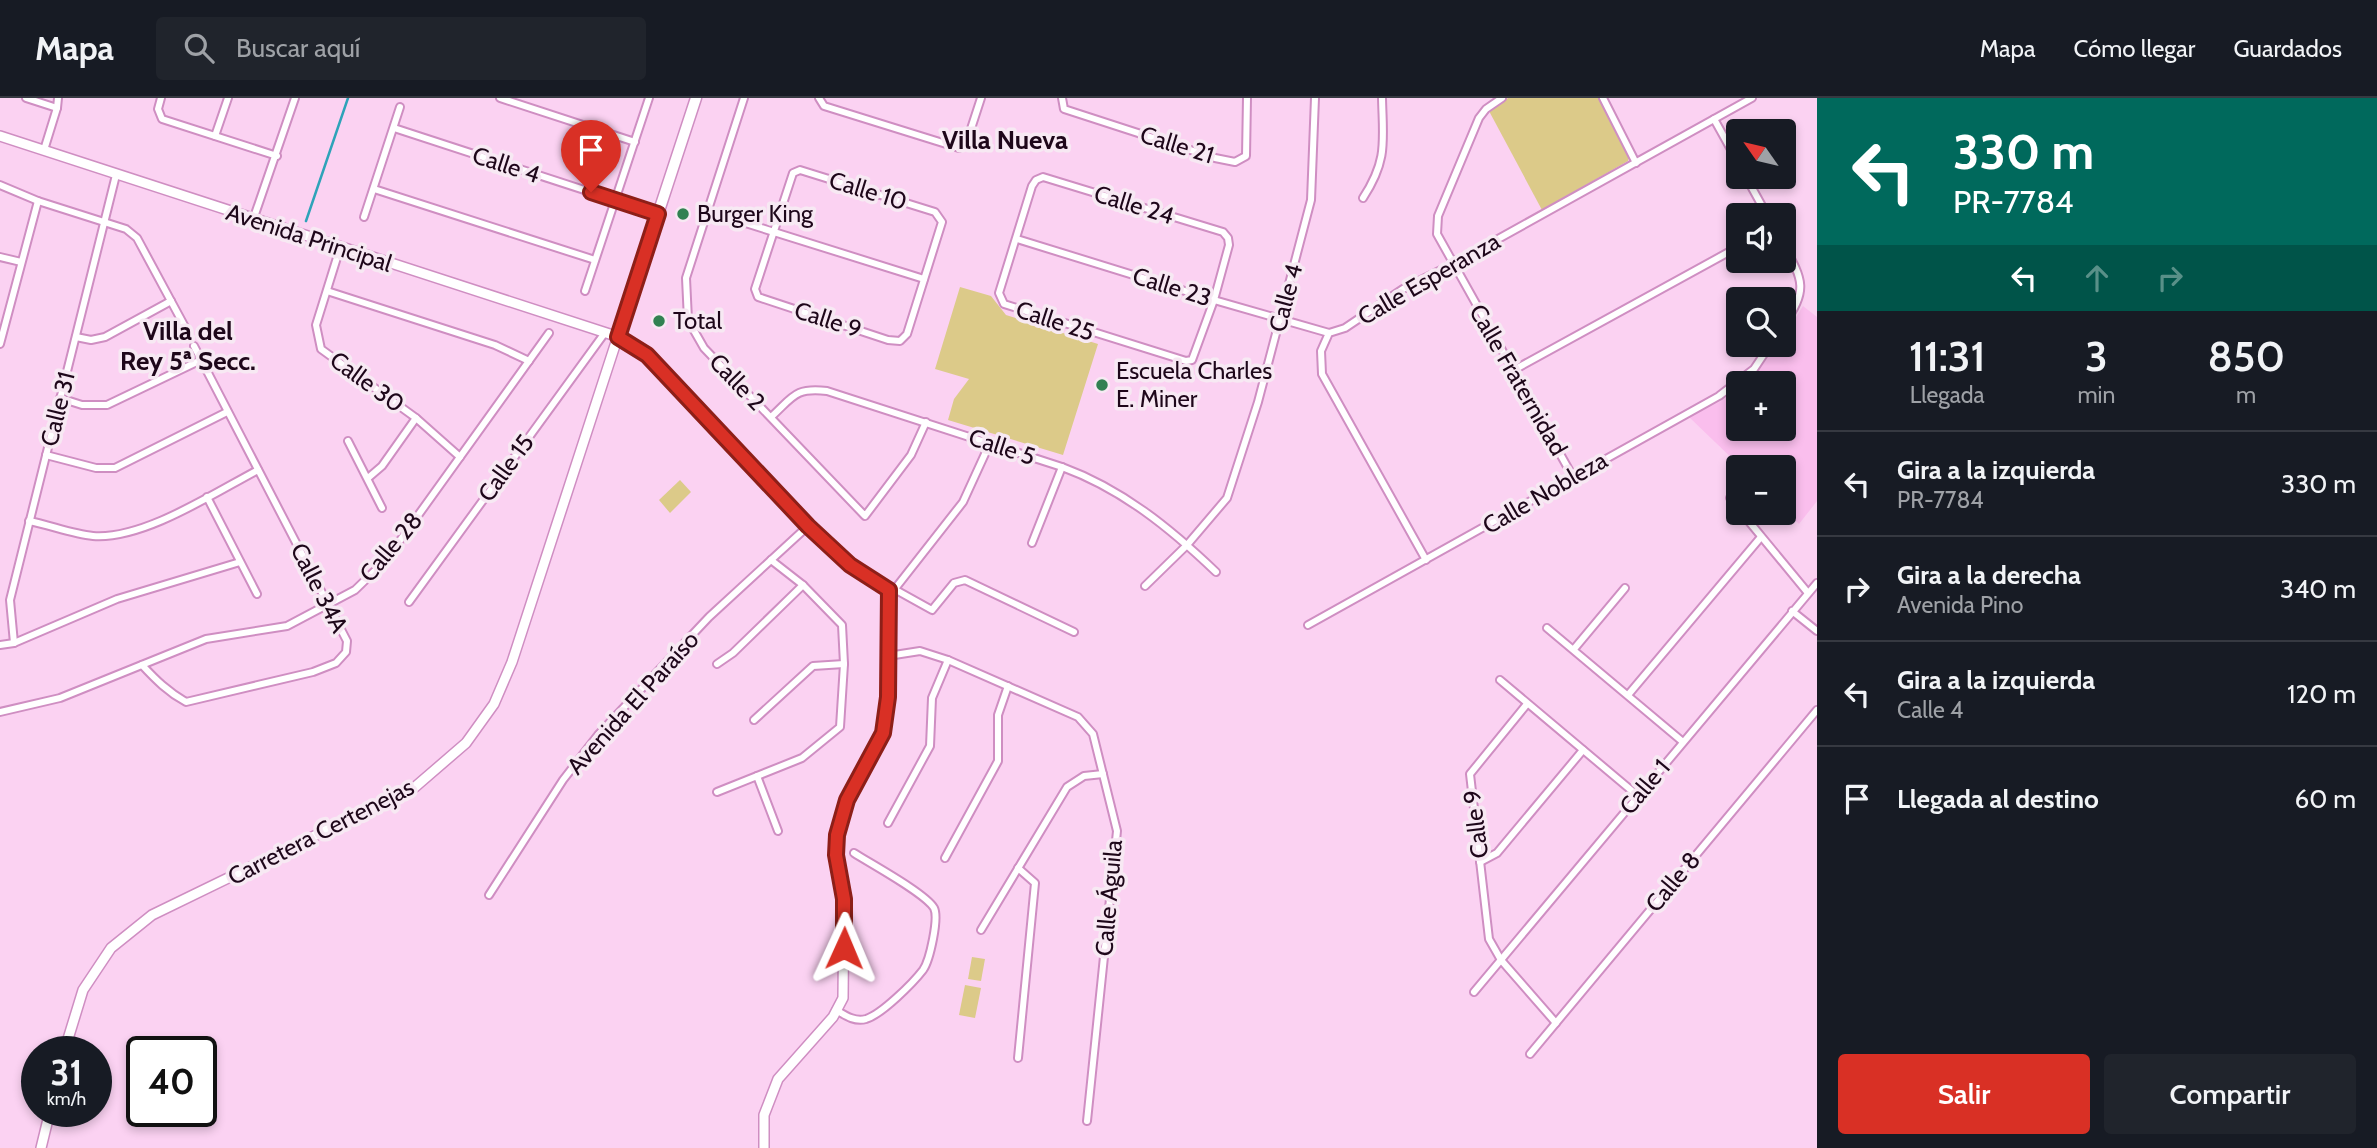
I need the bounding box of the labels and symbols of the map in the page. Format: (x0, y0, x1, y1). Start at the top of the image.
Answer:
north arrow (1726, 119, 1796, 189)
pin (561, 120, 621, 192)
street label: Calle 21 (1137, 120, 1218, 169)
district label: Villa Nueva (942, 124, 1068, 156)
street label: Calle 4 (469, 140, 544, 189)
street label: Calle 10 (826, 165, 911, 216)
street label: Calle 24 (1091, 179, 1178, 230)
street label: Avenida Principal (223, 197, 396, 278)
place label: Burger King (697, 199, 814, 228)
marker: Burger King (675, 206, 691, 222)
street label: Calle Esperanza (1353, 226, 1505, 331)
street label: Calle 23 (1129, 261, 1215, 312)
street label: Calle 4 (1263, 261, 1308, 335)
street label: Calle 25 (1012, 294, 1098, 347)
street label: Calle 9 (791, 295, 865, 344)
street label: Calle Fraternidad (1463, 299, 1573, 461)
place label: Total (673, 306, 723, 335)
marker: Total (651, 313, 667, 329)
district label: Villa del Rey 5ª Secc. (120, 315, 256, 377)
street label: Calle 30 (324, 345, 410, 418)
street label: Calle 2 (703, 347, 771, 416)
place label: Escuela Charles E. Miner (1116, 356, 1272, 413)
street label: Calle 31 (34, 368, 81, 449)
marker: Escuela Charles E. Miner (1094, 377, 1110, 393)
street label: Calle 5 (965, 422, 1039, 471)
street label: Calle 15 (472, 428, 540, 507)
street label: Calle Nobleza (1477, 445, 1613, 540)
street label: Calle 28 (353, 506, 428, 588)
street label: Calle 34A (285, 538, 354, 638)
street label: Avenida El Paraíso (561, 625, 705, 780)
street label: Calle 1 (1613, 753, 1676, 820)
street label: Carretera Certenejas (223, 772, 419, 891)
street label: Calle 9 (1457, 788, 1494, 860)
street label: Calle Águila (1089, 838, 1128, 957)
street label: Calle 8 (1639, 846, 1706, 918)
position arrow (807, 911, 881, 985)
speed limit sign: 40 (126, 1036, 217, 1127)

